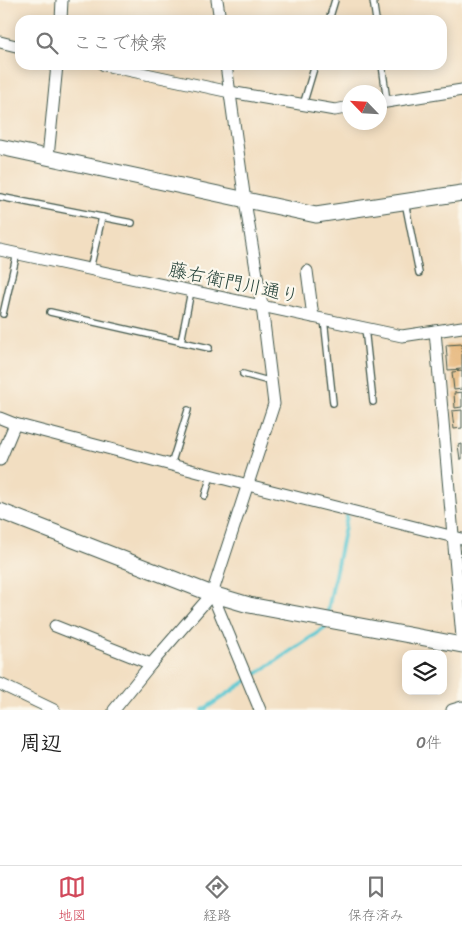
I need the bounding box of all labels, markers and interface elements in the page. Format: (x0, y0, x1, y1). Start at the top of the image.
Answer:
search box (15, 15, 447, 70)
text: ここで検索 (73, 26, 168, 59)
icon: search (33, 29, 61, 57)
north arrow (342, 85, 387, 130)
street label: 藤右衛門川通り (165, 253, 302, 312)
map controls (402, 650, 447, 695)
button: layers (402, 650, 447, 695)
text: 周辺 (20, 724, 62, 762)
text: 0件 (416, 728, 442, 757)
tab: 地図 (58, 873, 86, 928)
tab: 経路 (203, 873, 231, 928)
tab: 保存済み (348, 873, 404, 928)

